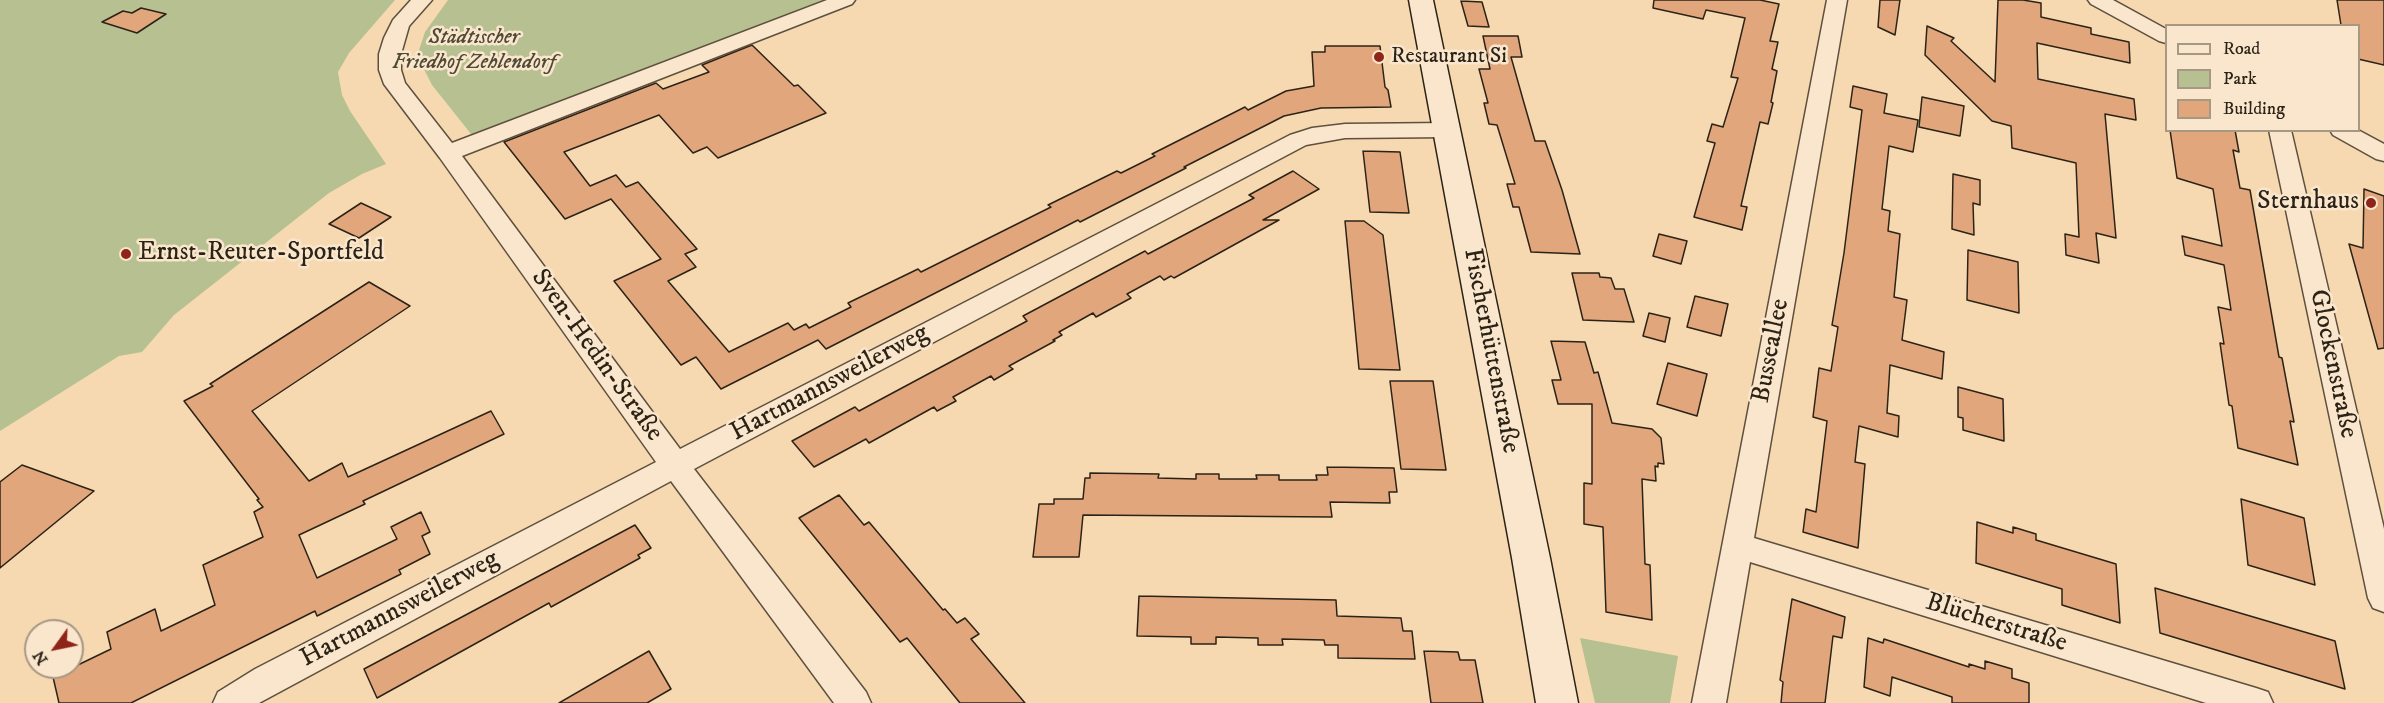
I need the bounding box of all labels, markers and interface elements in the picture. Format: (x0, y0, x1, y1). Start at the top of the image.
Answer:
legend (2165, 24, 2360, 132)
park label: Städtischer Friedhof Zehlendorf (392, 25, 556, 76)
text: Road (2223, 38, 2260, 60)
place label: Restaurant Si (1391, 44, 1507, 70)
marker: Restaurant Si (1372, 50, 1386, 64)
text: Park (2223, 68, 2257, 90)
text: Building (2223, 98, 2285, 120)
place label: Sternhaus (2257, 187, 2359, 219)
marker: Sternhaus (2364, 196, 2378, 210)
place label: Ernst-Reuter-Sportfeld (138, 238, 384, 270)
street label: Fischerhüttenstraße (1455, 246, 1525, 456)
marker: Ernst-Reuter-Sportfeld (119, 247, 133, 261)
street label: Sven-Hedin-Straße (523, 264, 669, 448)
street label: Glockenstraße (2301, 287, 2363, 441)
street label: Busseallee (1747, 296, 1797, 406)
street label: Hartmannsweilerweg (726, 319, 934, 449)
street label: Hartmannsweilerweg (296, 545, 504, 675)
street label: Blücherstraße (1922, 588, 2070, 660)
north arrow (24, 619, 84, 679)
text: N (29, 647, 53, 669)

